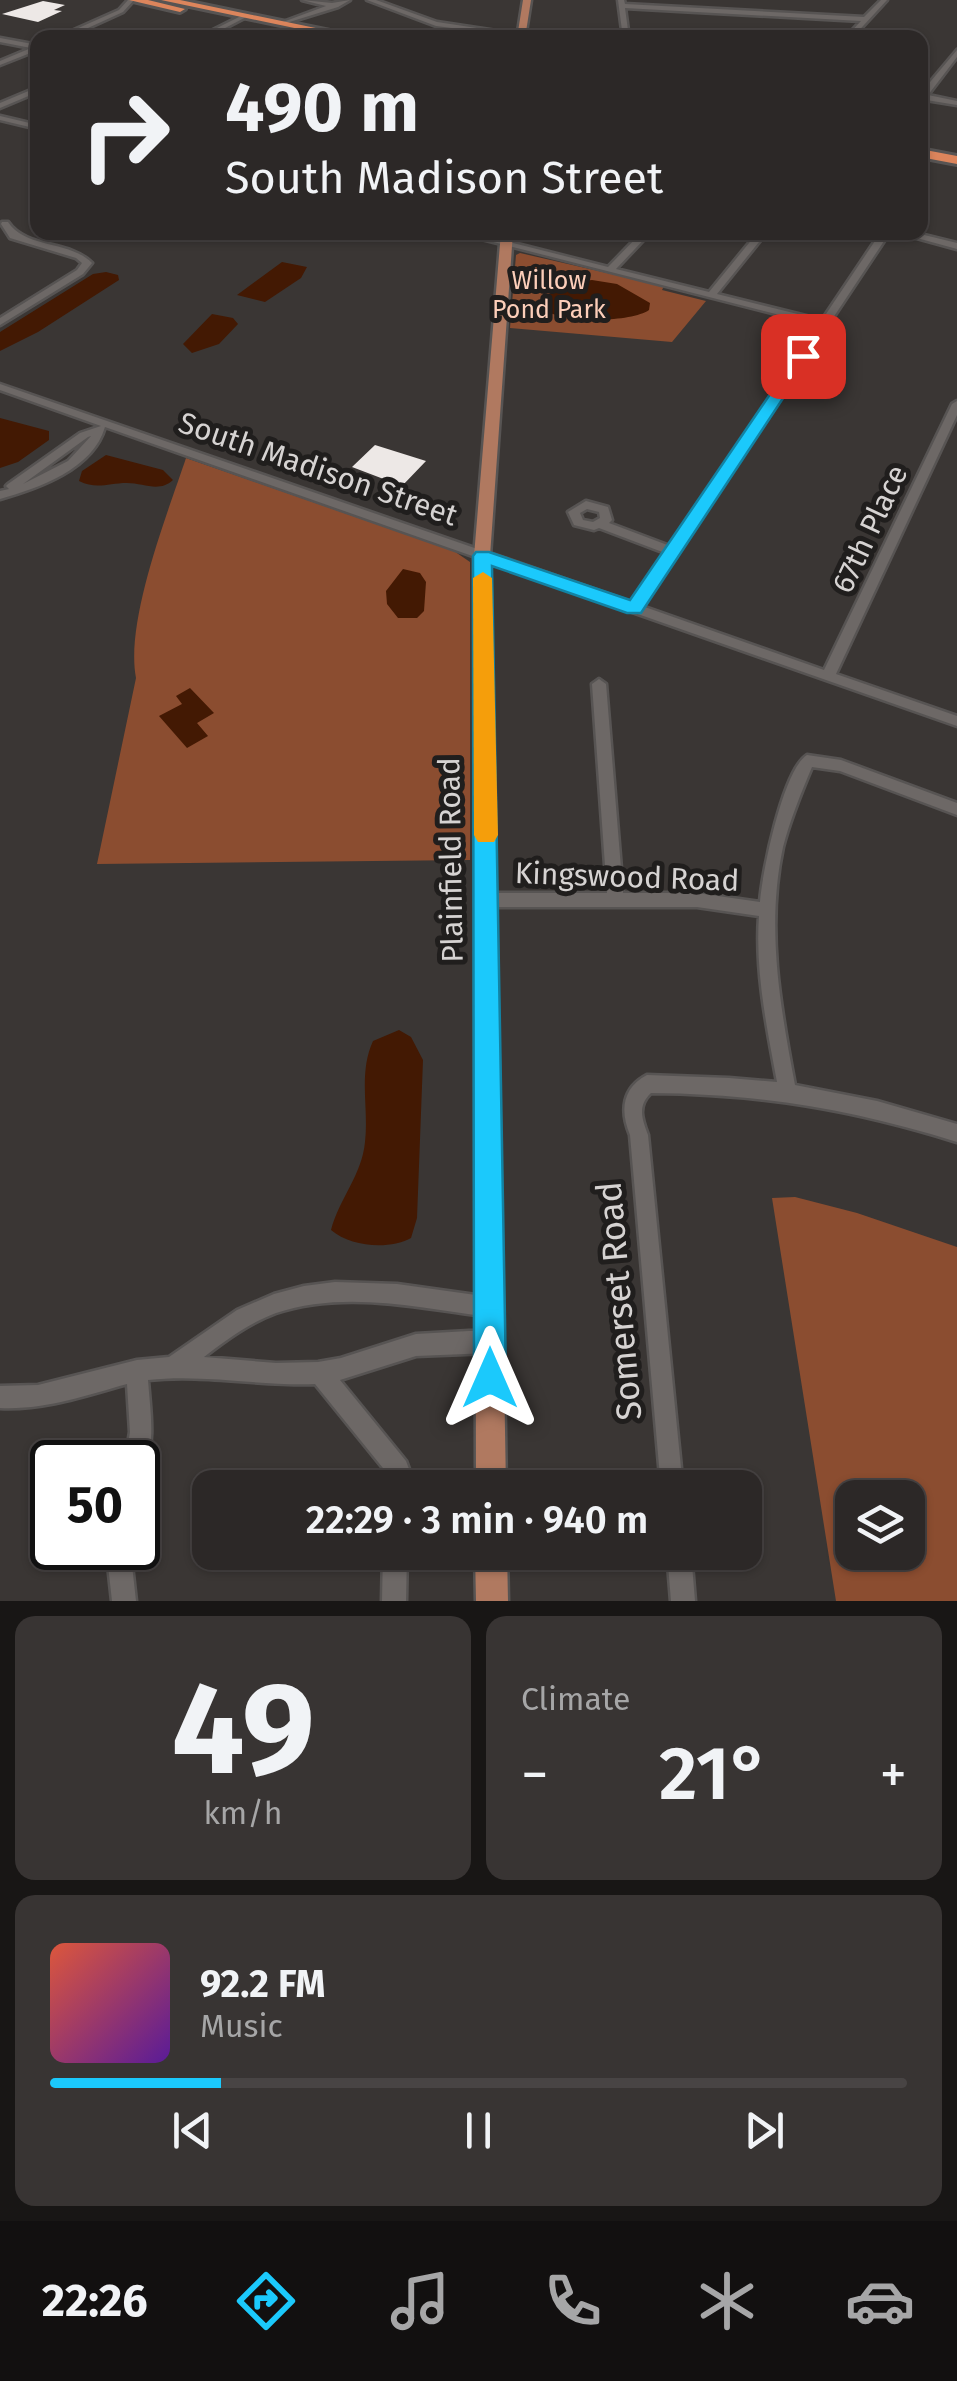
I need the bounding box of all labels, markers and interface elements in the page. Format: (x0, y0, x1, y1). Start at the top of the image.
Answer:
text: 490 m (225, 66, 419, 150)
icon: right (60, 70, 190, 200)
text: South Madison Street (225, 151, 663, 205)
park label: Willow Pond Park (492, 266, 606, 325)
pin (761, 314, 846, 399)
icon: arrive (776, 329, 831, 384)
street label: South Madison Street (174, 404, 462, 534)
street label: 67th Place (825, 459, 915, 599)
street label: Plainfield Road (431, 757, 471, 963)
street label: Kingswood Road (514, 855, 740, 899)
street label: Somerset Road (588, 1180, 650, 1422)
position arrow (438, 1326, 542, 1430)
speed limit sign: 50 (30, 1440, 160, 1570)
map controls (835, 1480, 925, 1570)
button: layers (835, 1480, 925, 1570)
text: 22:29 · 3 min · 940 m (306, 1497, 648, 1543)
text: 49 (171, 1651, 315, 1807)
text: Climate (521, 1680, 630, 1718)
text: 21° (659, 1729, 769, 1819)
text: − (521, 1742, 549, 1808)
text: + (880, 1742, 907, 1808)
text: km/h (203, 1794, 283, 1832)
text: 92.2 FM (200, 1961, 325, 2007)
text: Music (200, 2007, 283, 2045)
icon: previous (165, 2103, 220, 2158)
icon: pause (451, 2103, 506, 2158)
icon: next (737, 2103, 792, 2158)
icon: directions (231, 2266, 301, 2336)
icon: music (385, 2266, 455, 2336)
icon: phone (538, 2266, 608, 2336)
icon: climate (692, 2266, 762, 2336)
icon: car (845, 2266, 915, 2336)
text: 22:26 (42, 2274, 148, 2328)

